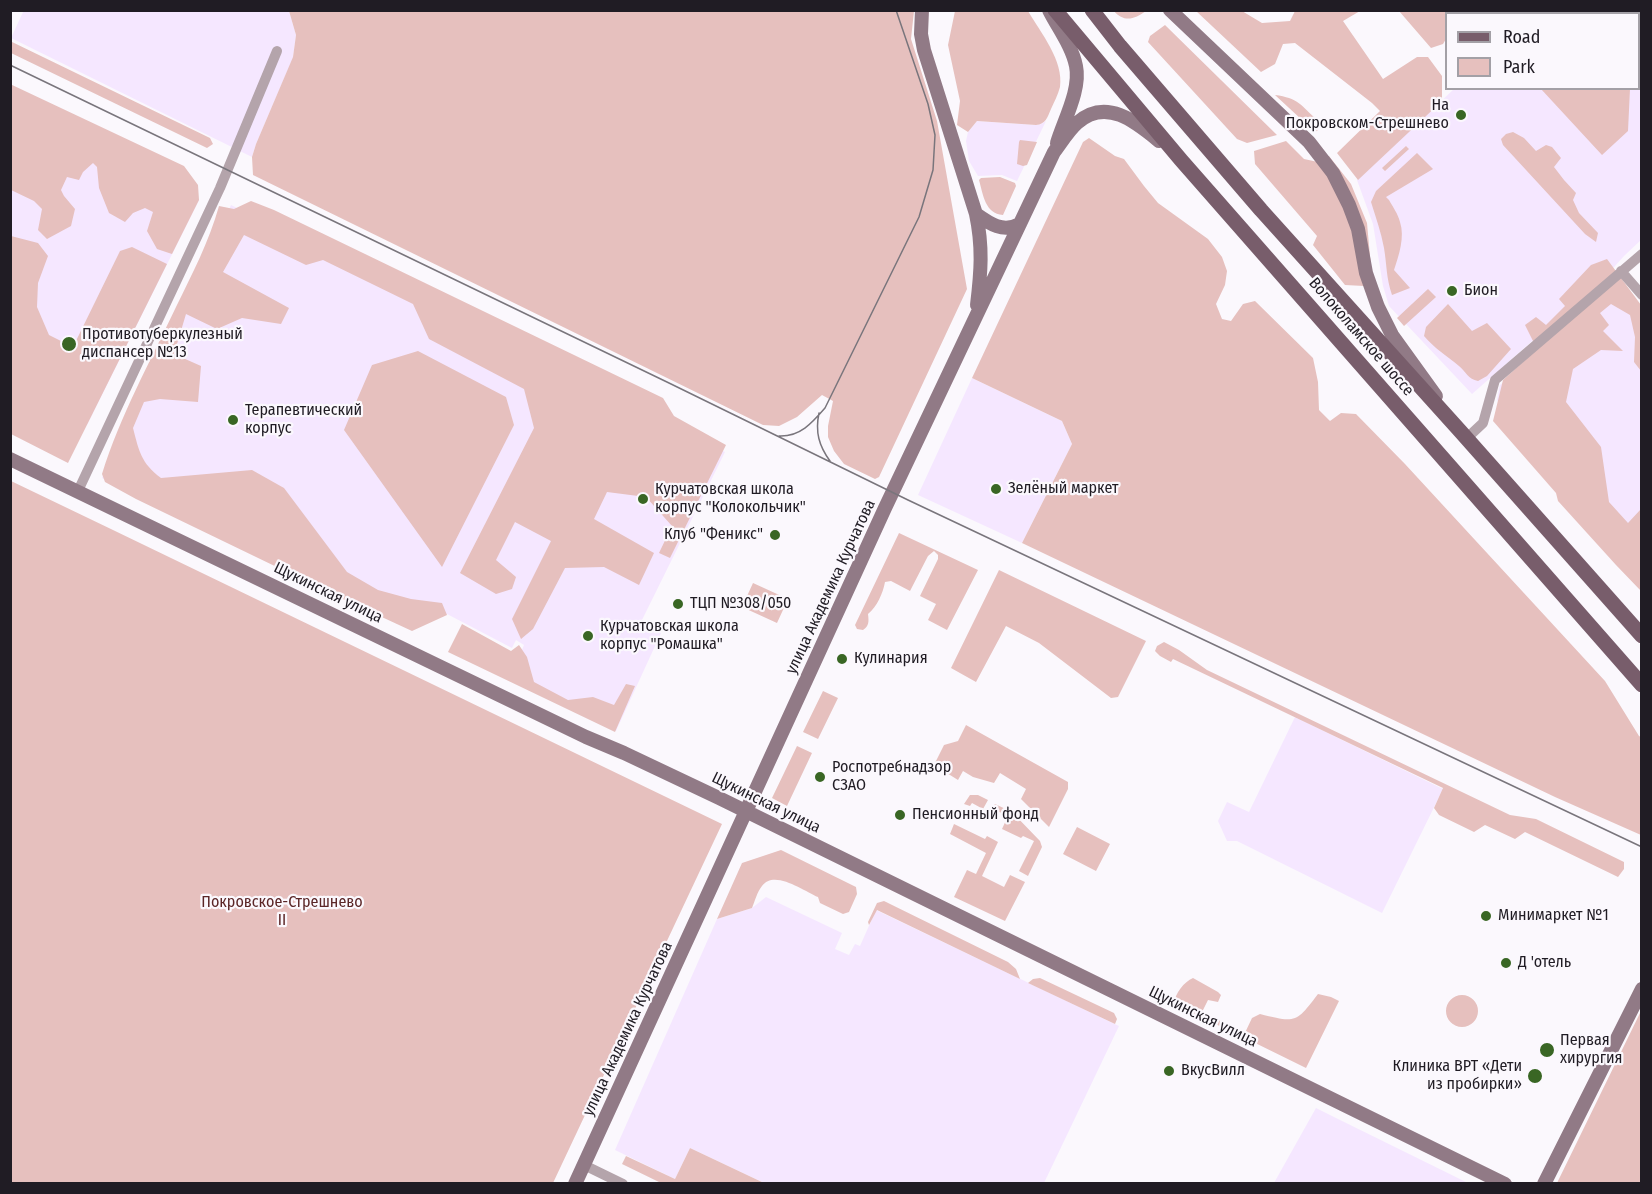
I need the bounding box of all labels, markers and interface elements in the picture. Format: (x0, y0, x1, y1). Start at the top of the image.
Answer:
legend (1445, 12, 1640, 90)
text: Road (1503, 26, 1540, 48)
text: Park (1503, 56, 1535, 78)
place label: На Покровском-Стрешнево (1286, 96, 1449, 134)
marker: На Покровском-Стрешнево (1454, 108, 1468, 122)
street label: Волоколамское шоссе (1304, 274, 1418, 400)
place label: Бион (1464, 281, 1498, 301)
marker: Бион (1445, 284, 1459, 298)
place label: Противотуберкулезный диспансер №13 (82, 325, 243, 363)
marker: Противотуберкулезный диспансер №13 (60, 335, 78, 353)
place label: Терапевтический корпус (245, 401, 362, 439)
marker: Терапевтический корпус (226, 413, 240, 427)
place label: Зелёный маркет (1008, 479, 1118, 499)
place label: Курчатовская школа корпус "Колокольчик" (655, 480, 806, 518)
marker: Зелёный маркет (989, 482, 1003, 496)
marker: Курчатовская школа корпус "Колокольчик" (636, 492, 650, 506)
street label: улица Академика Курчатова (782, 497, 880, 677)
place label: Клуб "Феникс" (664, 525, 763, 545)
marker: Клуб "Феникс" (768, 528, 782, 542)
street label: Щукинская улица (270, 558, 386, 628)
place label: ТЦП №308/050 (690, 594, 791, 614)
marker: ТЦП №308/050 (671, 597, 685, 611)
place label: Курчатовская школа корпус "Ромашка" (600, 617, 739, 655)
marker: Курчатовская школа корпус "Ромашка" (581, 629, 595, 643)
place label: Кулинария (854, 649, 928, 669)
marker: Кулинария (835, 652, 849, 666)
place label: Роспотребнадзор СЗАО (832, 758, 951, 796)
street label: Щукинская улица (708, 768, 824, 838)
marker: Роспотребнадзор СЗАО (813, 770, 827, 784)
place label: Пенсионный фонд (912, 805, 1039, 825)
marker: Пенсионный фонд (893, 808, 907, 822)
park label: Покровское-Стрешнево II (201, 893, 363, 931)
place label: Минимаркет №1 (1498, 906, 1609, 926)
marker: Минимаркет №1 (1479, 909, 1493, 923)
street label: улица Академика Курчатова (579, 939, 677, 1119)
place label: Д 'отель (1518, 953, 1571, 973)
marker: Д 'отель (1499, 956, 1513, 970)
street label: Щукинская улица (1145, 982, 1261, 1052)
place label: Первая хирургия (1560, 1031, 1622, 1069)
marker: Первая хирургия (1538, 1041, 1556, 1059)
place label: Клиника ВРТ «Дети из пробирки» (1393, 1057, 1522, 1095)
place label: ВкусВилл (1181, 1061, 1245, 1081)
marker: ВкусВилл (1162, 1064, 1176, 1078)
marker: Клиника ВРТ «Дети из пробирки» (1526, 1067, 1544, 1085)

